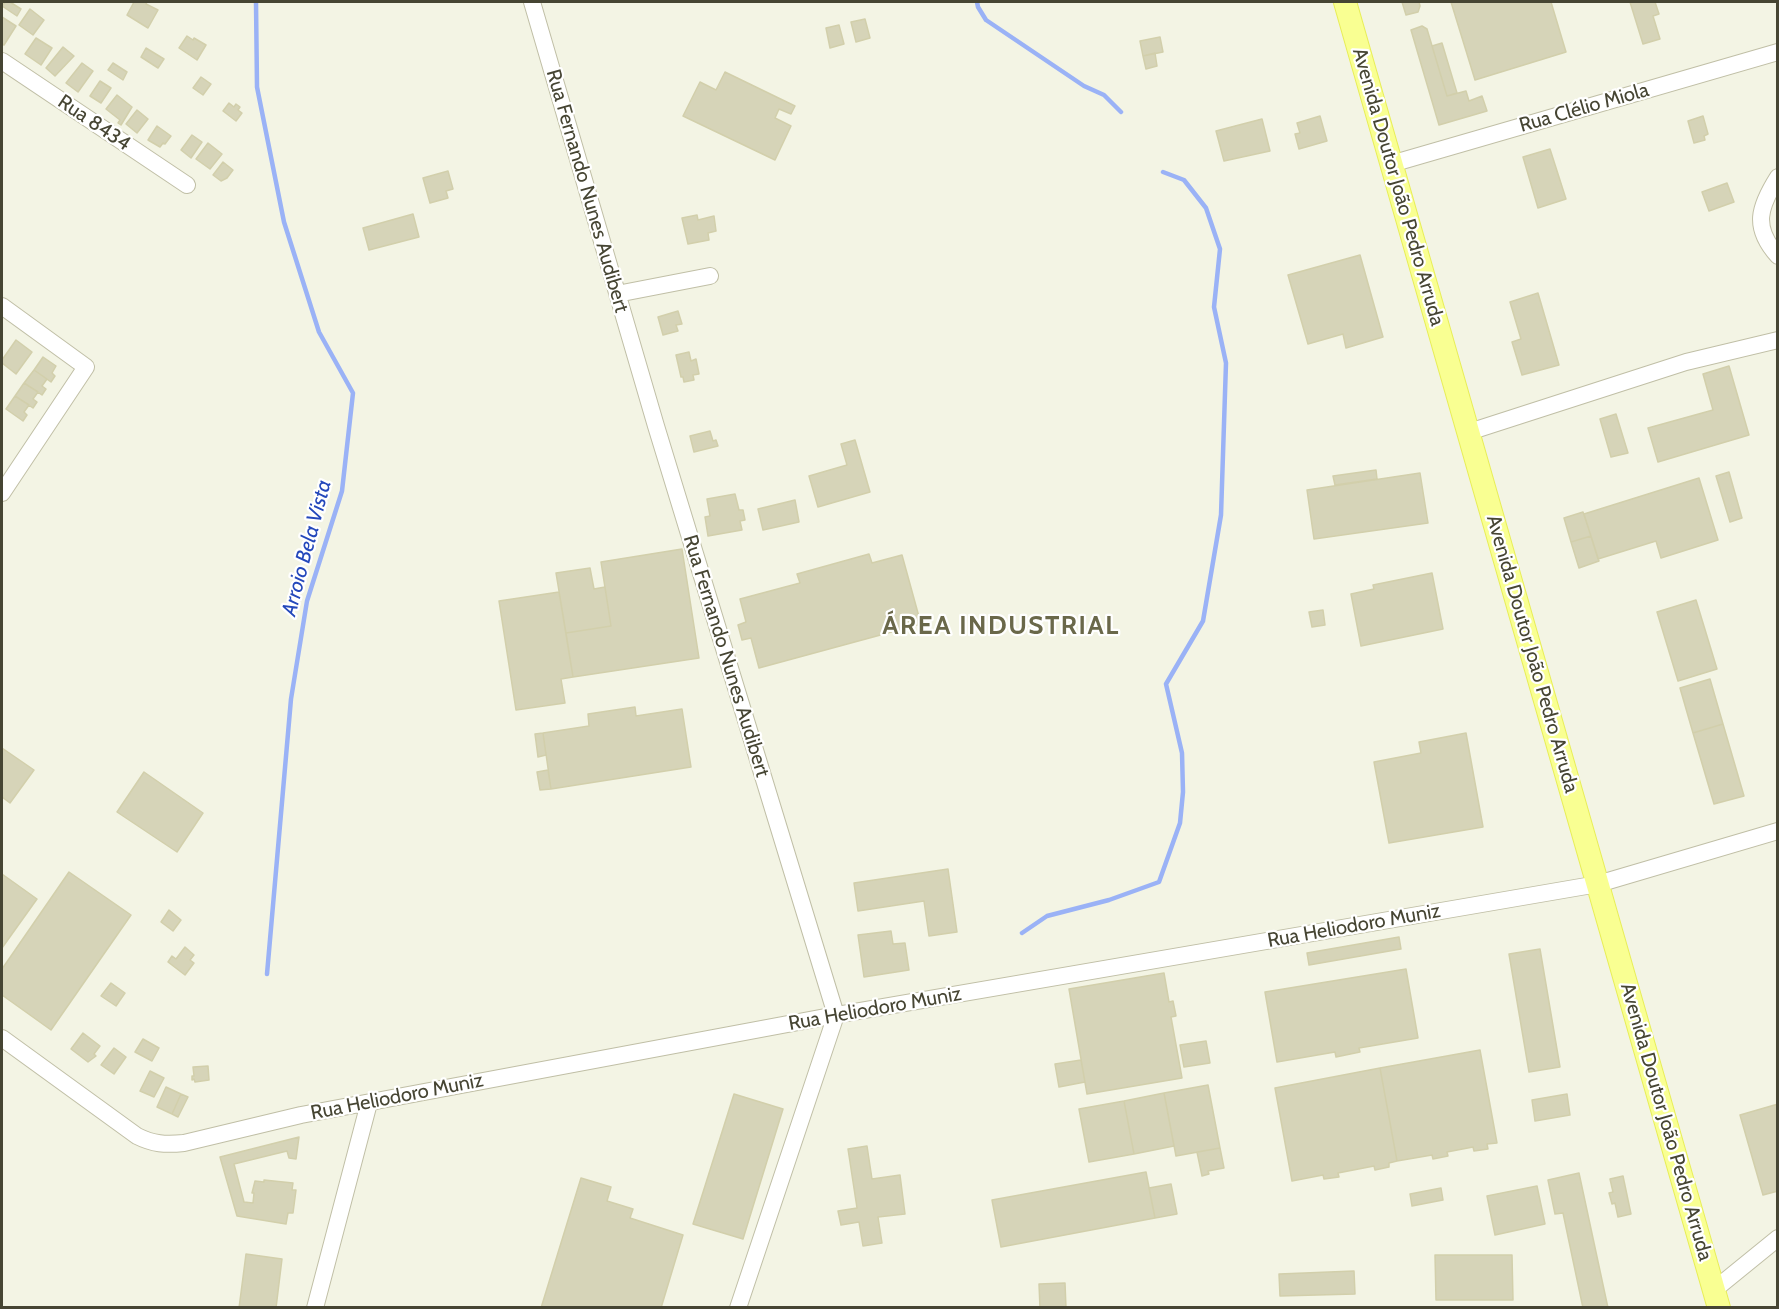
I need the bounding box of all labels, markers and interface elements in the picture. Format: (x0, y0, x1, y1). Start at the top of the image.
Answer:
street label: Avenida Doutor João Pedro Arruda (1347, 45, 1449, 329)
street label: Rua Fernando Nunes Audibert (541, 67, 633, 315)
street label: Rua Clélio Miola (1516, 78, 1652, 138)
street label: Rua 8434 (53, 90, 135, 156)
water label: Arroio Bela Vista (277, 477, 337, 619)
street label: Avenida Doutor João Pedro Arruda (1481, 512, 1583, 796)
street label: Rua Fernando Nunes Audibert (678, 532, 774, 780)
district label: ÁREA INDUSTRIAL (882, 610, 1120, 642)
street label: Rua Heliodoro Muniz (1266, 899, 1442, 953)
street label: Avenida Doutor João Pedro Arruda (1615, 980, 1717, 1264)
street label: Rua Heliodoro Muniz (787, 982, 963, 1036)
street label: Rua Heliodoro Muniz (309, 1068, 485, 1126)

